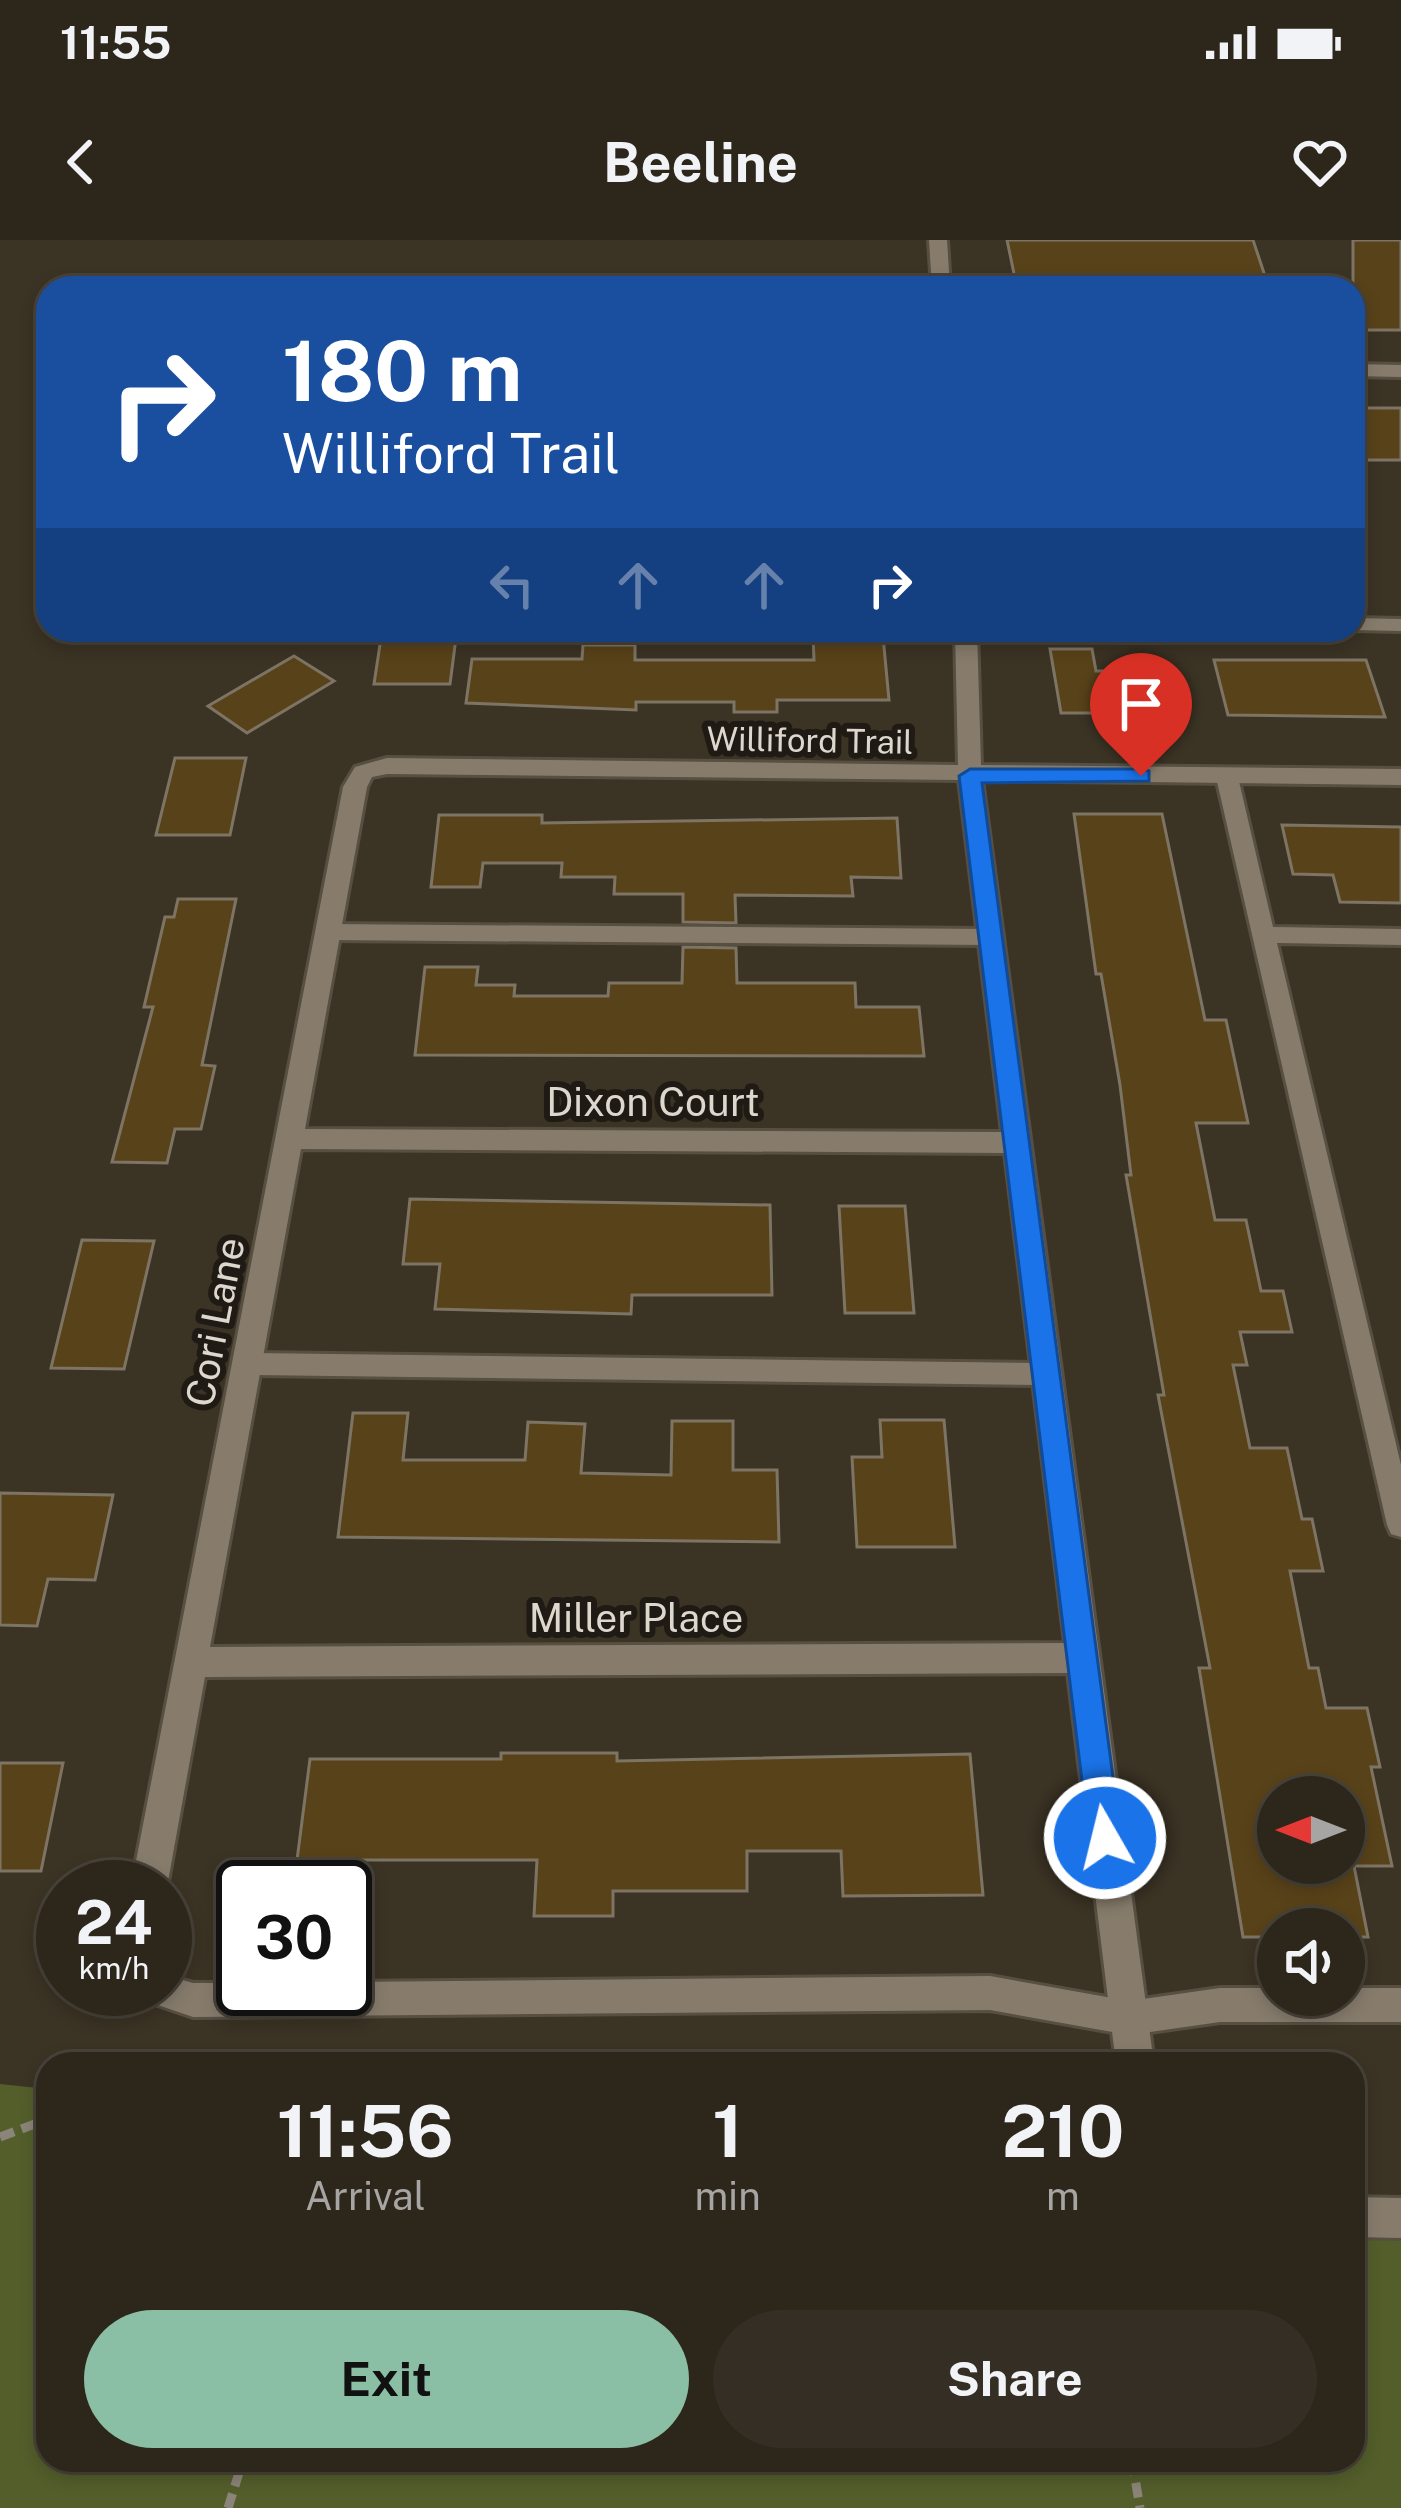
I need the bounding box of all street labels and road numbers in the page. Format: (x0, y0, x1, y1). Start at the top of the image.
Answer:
street label: Williford Trail (706, 719, 914, 761)
street label: Dixon Court (546, 1079, 760, 1125)
street label: Cori Lane (176, 1234, 254, 1410)
street label: Miller Place (529, 1595, 743, 1641)

